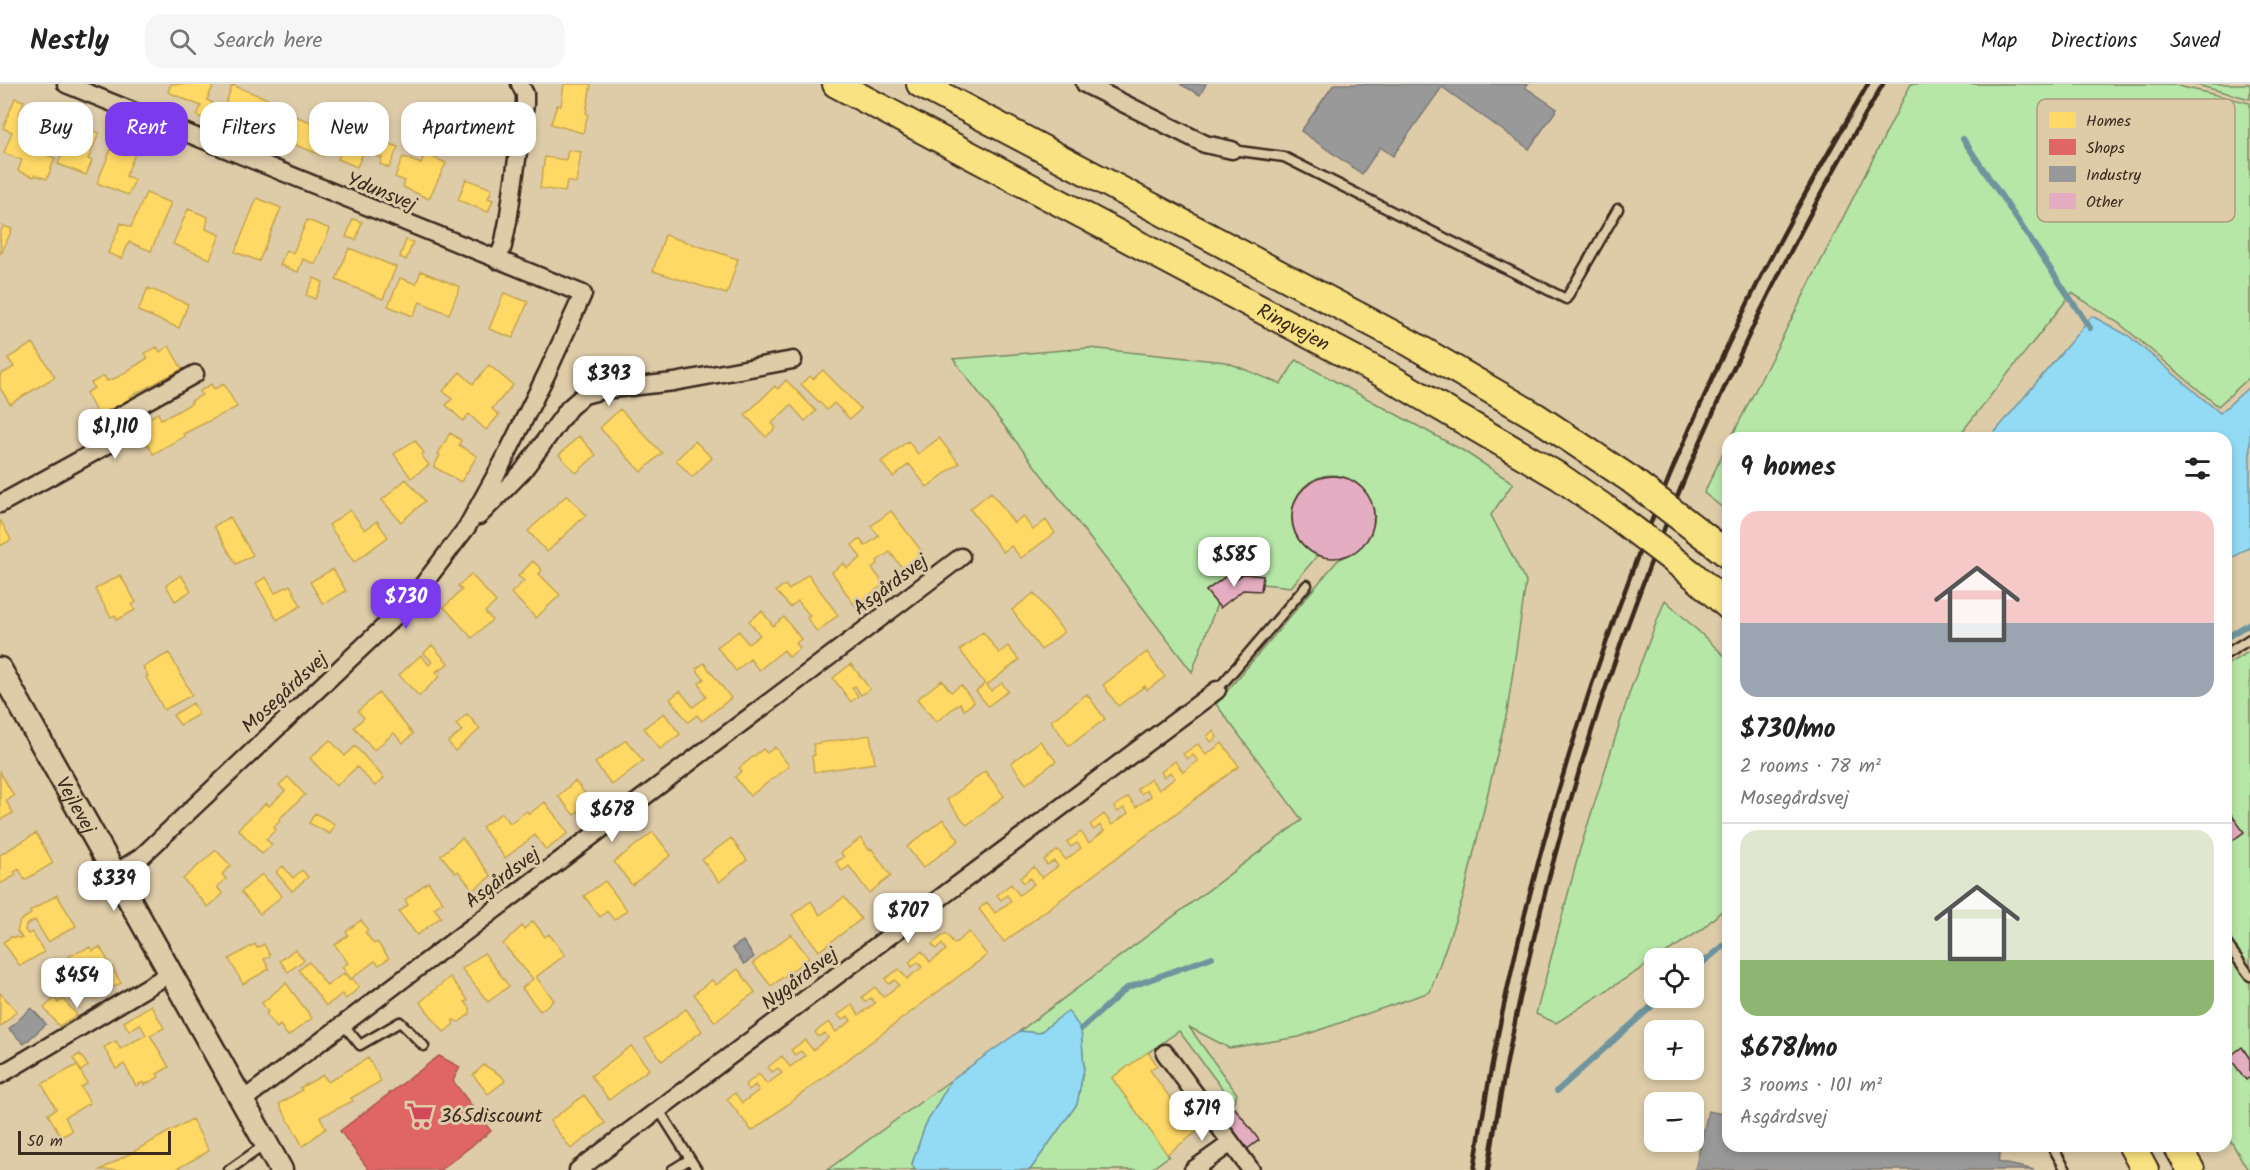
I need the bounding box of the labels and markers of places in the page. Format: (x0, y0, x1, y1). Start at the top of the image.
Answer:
pin: $393 (573, 356, 645, 407)
pin: $1,110 (66, 409, 164, 460)
pin: $585 (1198, 537, 1270, 588)
pin: $730 (370, 579, 442, 630)
pin: $678 (576, 792, 648, 843)
pin: $339 (78, 861, 150, 912)
pin: $707 (872, 893, 944, 944)
pin: $454 (41, 958, 113, 1009)
pin: $719 (1166, 1091, 1238, 1142)
supermarket icon: 365discount (405, 1100, 435, 1130)
place label: 365discount (440, 1101, 543, 1133)

